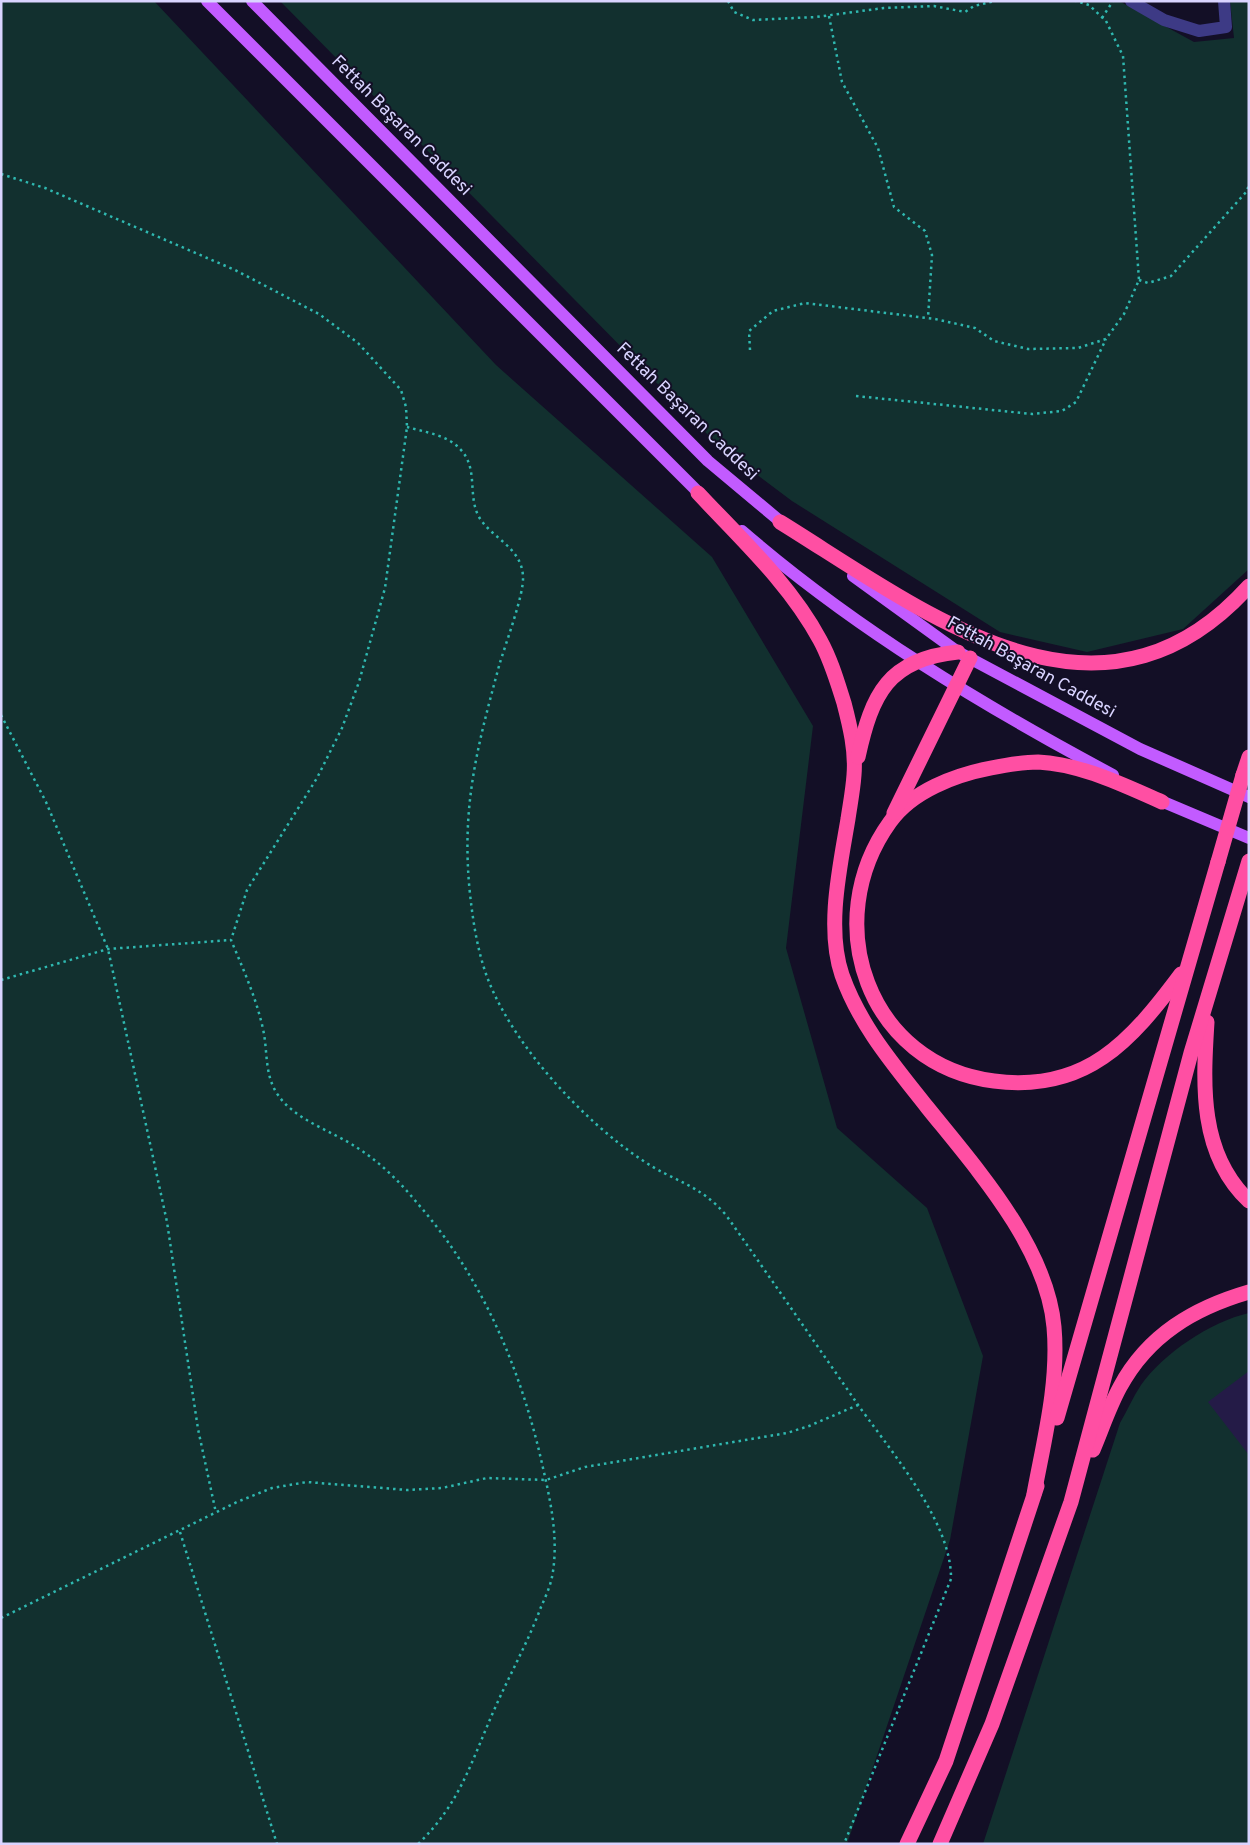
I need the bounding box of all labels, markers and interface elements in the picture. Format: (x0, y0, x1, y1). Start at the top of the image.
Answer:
street label: Fettah Başaran Caddesi (326, 51, 476, 201)
street label: Fettah Başaran Caddesi (611, 338, 763, 486)
street label: Fettah Başaran Caddesi (943, 612, 1119, 724)

